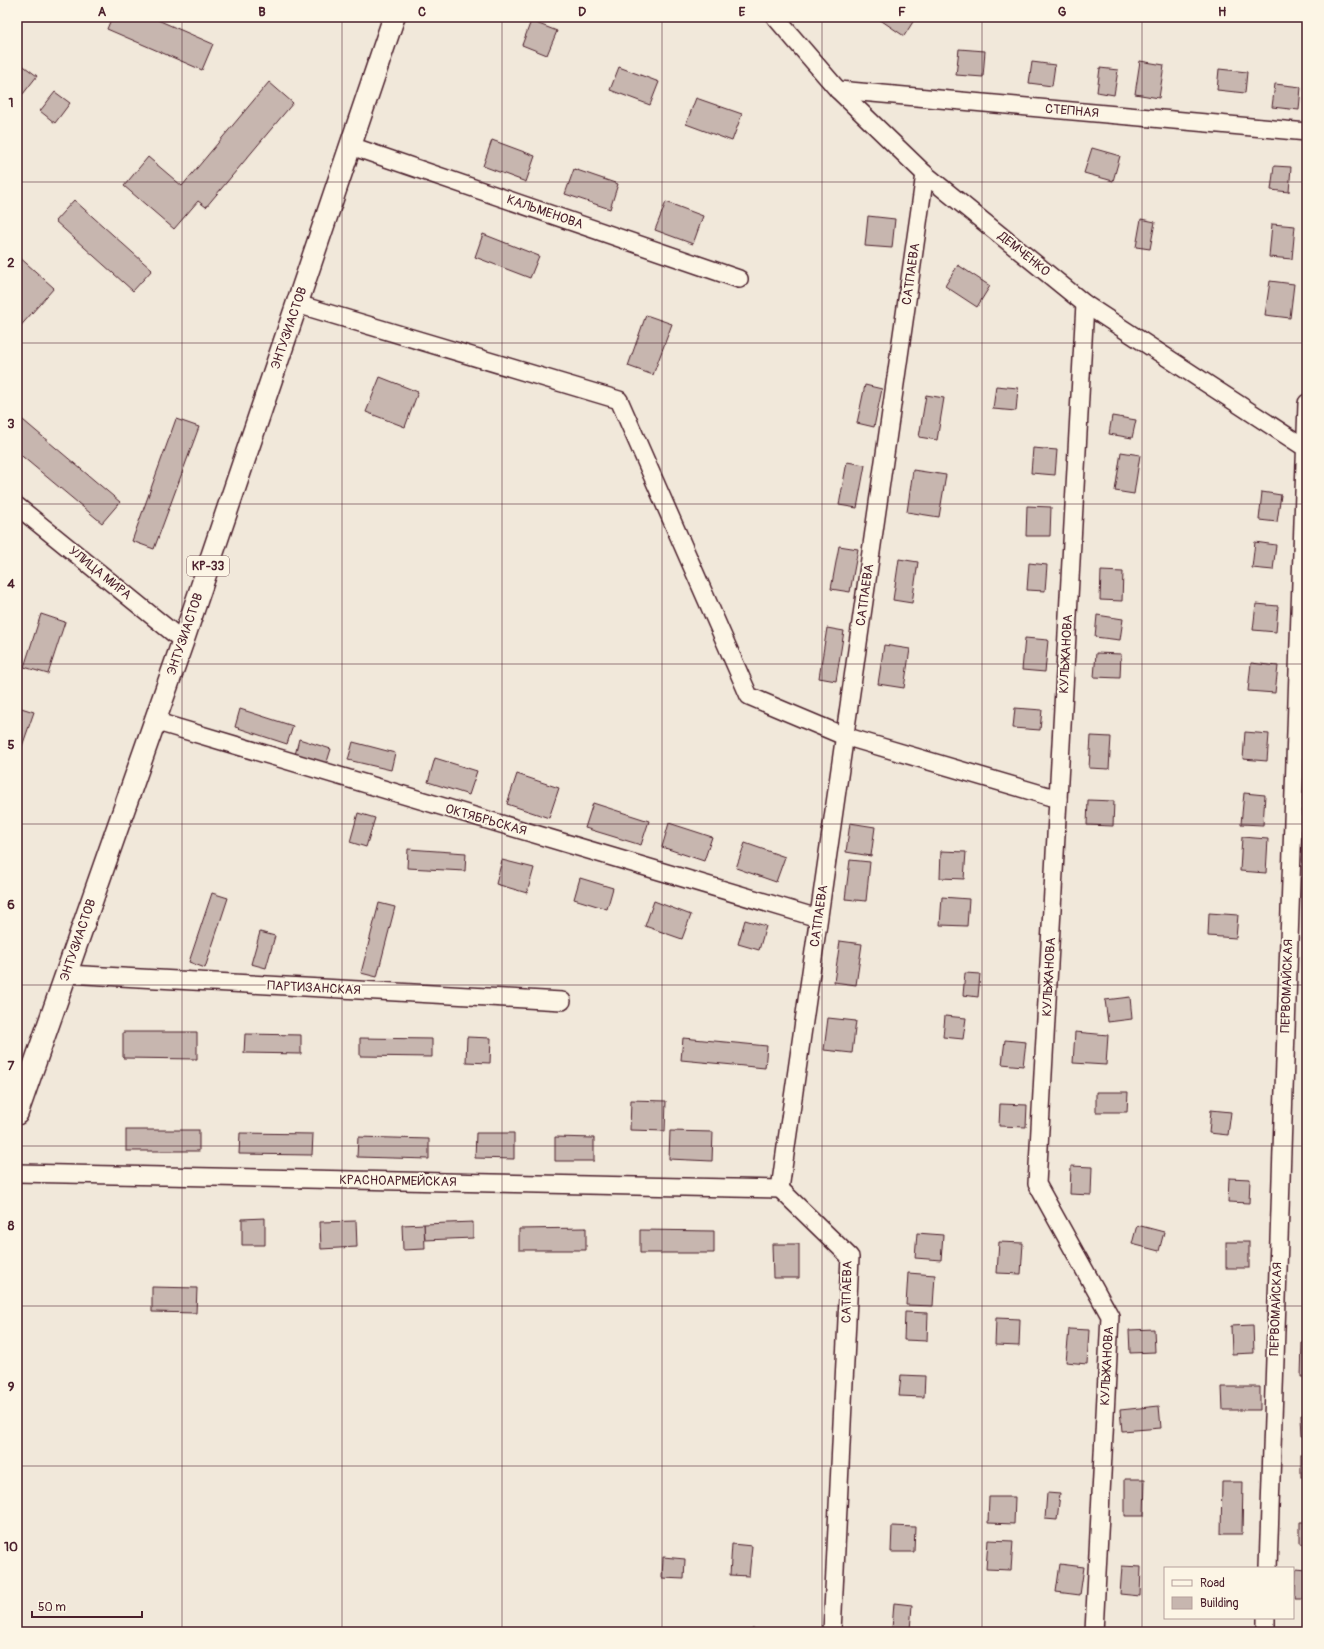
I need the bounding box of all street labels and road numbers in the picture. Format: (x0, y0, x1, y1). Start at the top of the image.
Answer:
street label: СТЕПНАЯ (1044, 101, 1100, 121)
street label: КАЛЬМЕНОВА (505, 191, 586, 233)
street label: ДЕМЧЕНКО (994, 228, 1053, 280)
street label: САТПАЕВА (899, 241, 923, 306)
street label: ЭНТУЗИАСТОВ (267, 285, 311, 371)
street label: УЛИЦА МИРА (65, 543, 135, 603)
road number: KP-33 (187, 556, 229, 576)
street label: САТПАЕВА (853, 562, 877, 627)
street label: ЭНТУЗИАСТОВ (163, 591, 207, 677)
street label: КУЛЬЖАНОВА (1056, 613, 1076, 694)
street label: ОКТЯБРЬСКАЯ (443, 801, 529, 839)
street label: САТПАЕВА (807, 883, 831, 948)
street label: ЭНТУЗИАСТОВ (56, 897, 100, 983)
street label: КУЛЬЖАНОВА (1039, 936, 1059, 1017)
street label: ПЕРВОМАЙСКАЯ (1277, 939, 1297, 1033)
street label: ПАРТИЗАНСКАЯ (267, 978, 361, 998)
street label: КРАСНОАРМЕЙСКАЯ (339, 1172, 457, 1190)
street label: САТПАЕВА (838, 1260, 856, 1323)
street label: ПЕРВОМАЙСКАЯ (1266, 1262, 1286, 1356)
street label: КУЛЬЖАНОВА (1097, 1325, 1117, 1406)

